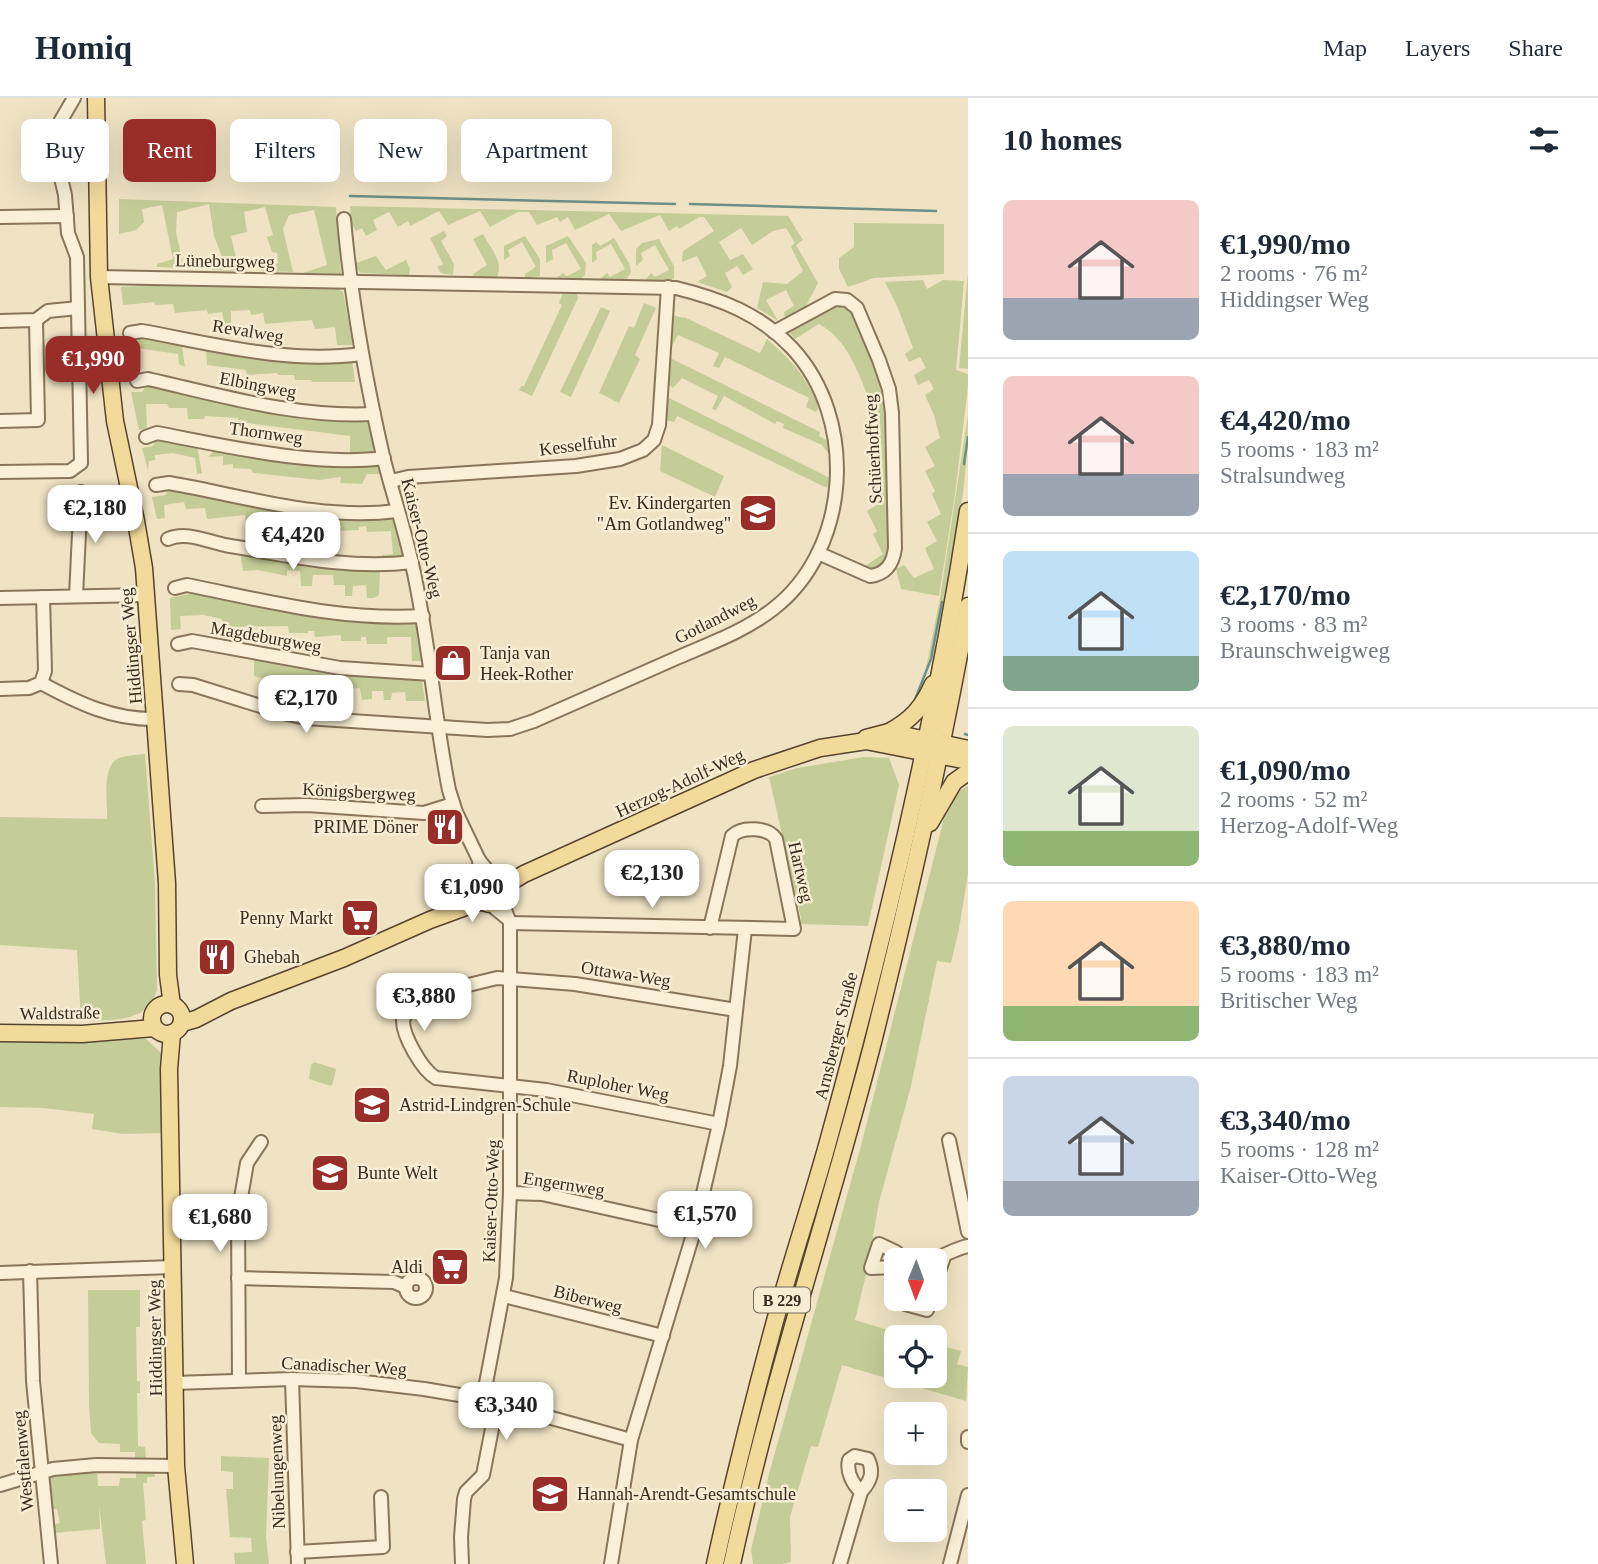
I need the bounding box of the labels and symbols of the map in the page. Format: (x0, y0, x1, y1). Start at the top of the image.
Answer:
street label: Lüneburgweg (175, 250, 275, 272)
street label: Revalweg (211, 315, 285, 347)
pin: €1,990 (36, 336, 150, 396)
street label: Elbingweg (218, 368, 298, 402)
street label: Schüerhoffweg (860, 394, 886, 504)
street label: Thornweg (228, 418, 304, 448)
street label: Kesselfuhr (538, 430, 618, 460)
street label: Kaiser-Otto-Weg (397, 476, 447, 600)
pin: €2,180 (38, 486, 152, 545)
school or university icon: Ev. Kindergarten "Am Gotlandweg" (737, 492, 779, 534)
place label: Ev. Kindergarten "Am Gotlandweg" (597, 493, 731, 534)
pin: €4,420 (236, 512, 350, 572)
street label: Hiddingser Weg (116, 587, 146, 705)
street label: Gotlandweg (671, 590, 759, 648)
street label: Magdeburgweg (209, 617, 323, 657)
shop icon: Tanja van Heek-Rother (432, 642, 474, 684)
place label: Tanja van Heek-Rother (480, 643, 573, 684)
pin: €2,170 (249, 676, 363, 735)
street label: Herzog-Adolf-Weg (613, 744, 747, 822)
street label: Königsbergweg (302, 779, 416, 805)
restaurant icon: PRIME Döner (424, 806, 466, 848)
place label: PRIME Döner (314, 817, 418, 837)
street label: Hartweg (784, 840, 818, 904)
pin: €2,130 (595, 850, 709, 910)
pin: €1,090 (415, 864, 529, 924)
supermarket icon: Penny Markt (339, 897, 381, 939)
place label: Penny Markt (240, 908, 333, 928)
restaurant icon: Ghebah (196, 936, 238, 978)
place label: Ghebah (244, 947, 300, 967)
street label: Ottawa-Weg (580, 957, 672, 991)
street label: Arnsberger Straße (810, 970, 862, 1102)
pin: €3,880 (367, 974, 481, 1033)
street label: Waldstraße (20, 1002, 100, 1024)
street label: Ruploher Weg (565, 1065, 671, 1105)
school or university icon: Astrid-Lindgren-Schule (351, 1084, 393, 1126)
place label: Astrid-Lindgren-Schule (399, 1095, 571, 1115)
street label: Kaiser-Otto-Weg (479, 1139, 503, 1263)
school or university icon: Bunte Welt (309, 1152, 351, 1194)
place label: Bunte Welt (357, 1163, 438, 1183)
street label: Engernweg (522, 1168, 606, 1200)
pin: €1,570 (648, 1192, 762, 1251)
pin: €1,680 (163, 1194, 277, 1254)
supermarket icon: Aldi (429, 1246, 471, 1288)
north arrow (884, 1248, 947, 1311)
place label: Aldi (391, 1257, 423, 1277)
street label: Hiddingser Weg (144, 1279, 166, 1397)
street label: Biberweg (552, 1281, 624, 1317)
road number: B 229 (754, 1288, 810, 1312)
street label: Canadischer Weg (281, 1353, 407, 1379)
pin: €3,340 (449, 1382, 563, 1442)
street label: Westfalenweg (9, 1410, 37, 1512)
street label: Nibelungenweg (265, 1415, 289, 1529)
school or university icon: Hannah-Arendt-Gesamtschule (529, 1473, 571, 1515)
place label: Hannah-Arendt-Gesamtschule (577, 1484, 796, 1504)

